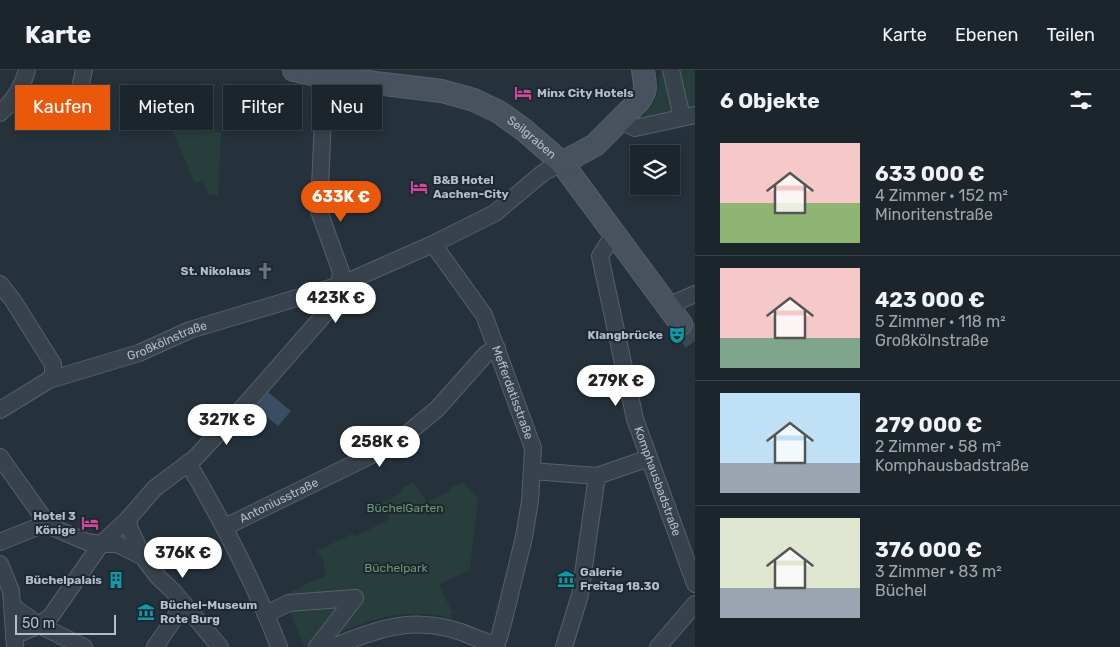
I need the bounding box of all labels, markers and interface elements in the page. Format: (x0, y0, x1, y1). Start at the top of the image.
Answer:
text: Karte (25, 21, 91, 49)
text: Karte (882, 24, 927, 46)
text: Ebenen (955, 24, 1019, 46)
text: Teilen (1047, 24, 1095, 46)
hotel icon: Minx City Hotels (513, 83, 533, 103)
chip: Kaufen (15, 85, 110, 130)
chip: Mieten (120, 85, 213, 130)
chip: Filter (223, 85, 302, 130)
chip: Neu (312, 85, 382, 130)
place label: Minx City Hotels (537, 86, 634, 100)
icon: filters (1067, 86, 1095, 114)
text: 6 Objekte (720, 88, 820, 113)
street label: Seilgraben (504, 113, 559, 162)
map controls (630, 145, 680, 195)
button: layers (630, 145, 680, 195)
text: 633 000 € (875, 161, 985, 186)
icon: home (760, 163, 820, 223)
place label: B&B Hotel Aachen-City (433, 173, 509, 201)
hotel icon: B&B Hotel Aachen-City (409, 177, 429, 197)
pin: 633K € (300, 180, 382, 223)
text: 4 Zimmer · 152 m² (875, 186, 1008, 205)
text: 633K € (312, 187, 370, 206)
text: Minoritenstraße (875, 205, 993, 224)
church icon: St. Nikolaus (255, 261, 275, 281)
place label: St. Nikolaus (181, 264, 251, 278)
pin: 423K € (295, 282, 377, 324)
text: 423 000 € (875, 287, 985, 312)
text: 423K € (307, 288, 365, 307)
icon: home (760, 288, 820, 348)
text: 5 Zimmer · 118 m² (875, 312, 1006, 331)
street label: Großkölnstraße (125, 318, 209, 363)
theatre icon: Klangbrücke (667, 325, 687, 345)
place label: Klangbrücke (588, 328, 663, 342)
text: Großkölnstraße (875, 331, 989, 350)
street label: Mefferdatisstraße (489, 344, 536, 441)
pin: 279K € (575, 364, 657, 407)
text: 279K € (588, 371, 644, 390)
pin: 327K € (186, 404, 268, 446)
text: 327K € (199, 410, 255, 429)
text: 279 000 € (875, 412, 982, 437)
icon: home (760, 413, 820, 473)
street label: Komphausbadstraße (631, 425, 684, 538)
pin: 258K € (339, 426, 421, 468)
text: 258K € (351, 432, 409, 451)
text: 2 Zimmer · 58 m² (875, 437, 1001, 456)
text: Komphausbadstraße (875, 456, 1029, 475)
street label: Antoniusstraße (237, 475, 321, 526)
park label: BüchelGarten (367, 501, 443, 515)
place label: Hotel 3 Könige (33, 509, 76, 537)
hotel icon: Hotel 3 Könige (80, 513, 100, 533)
pin: 376K € (142, 536, 224, 579)
text: 376 000 € (875, 537, 982, 562)
icon: home (760, 538, 820, 598)
text: 376K € (155, 543, 211, 562)
park label: Büchelpark (364, 561, 428, 575)
text: 3 Zimmer · 83 m² (875, 562, 1002, 581)
place label: Galerie Freitag 18.30 (580, 565, 660, 593)
museum icon: Galerie Freitag 18.30 (556, 569, 576, 589)
building icon: Büchelpalais (106, 570, 126, 590)
place label: Büchelpalais (25, 573, 102, 587)
text: Büchel (875, 581, 927, 600)
place label: Büchel-Museum Rote Burg (160, 598, 257, 626)
museum icon: Büchel-Museum Rote Burg (136, 602, 156, 622)
scale bar (15, 612, 116, 635)
text: 50 m (22, 615, 55, 632)

